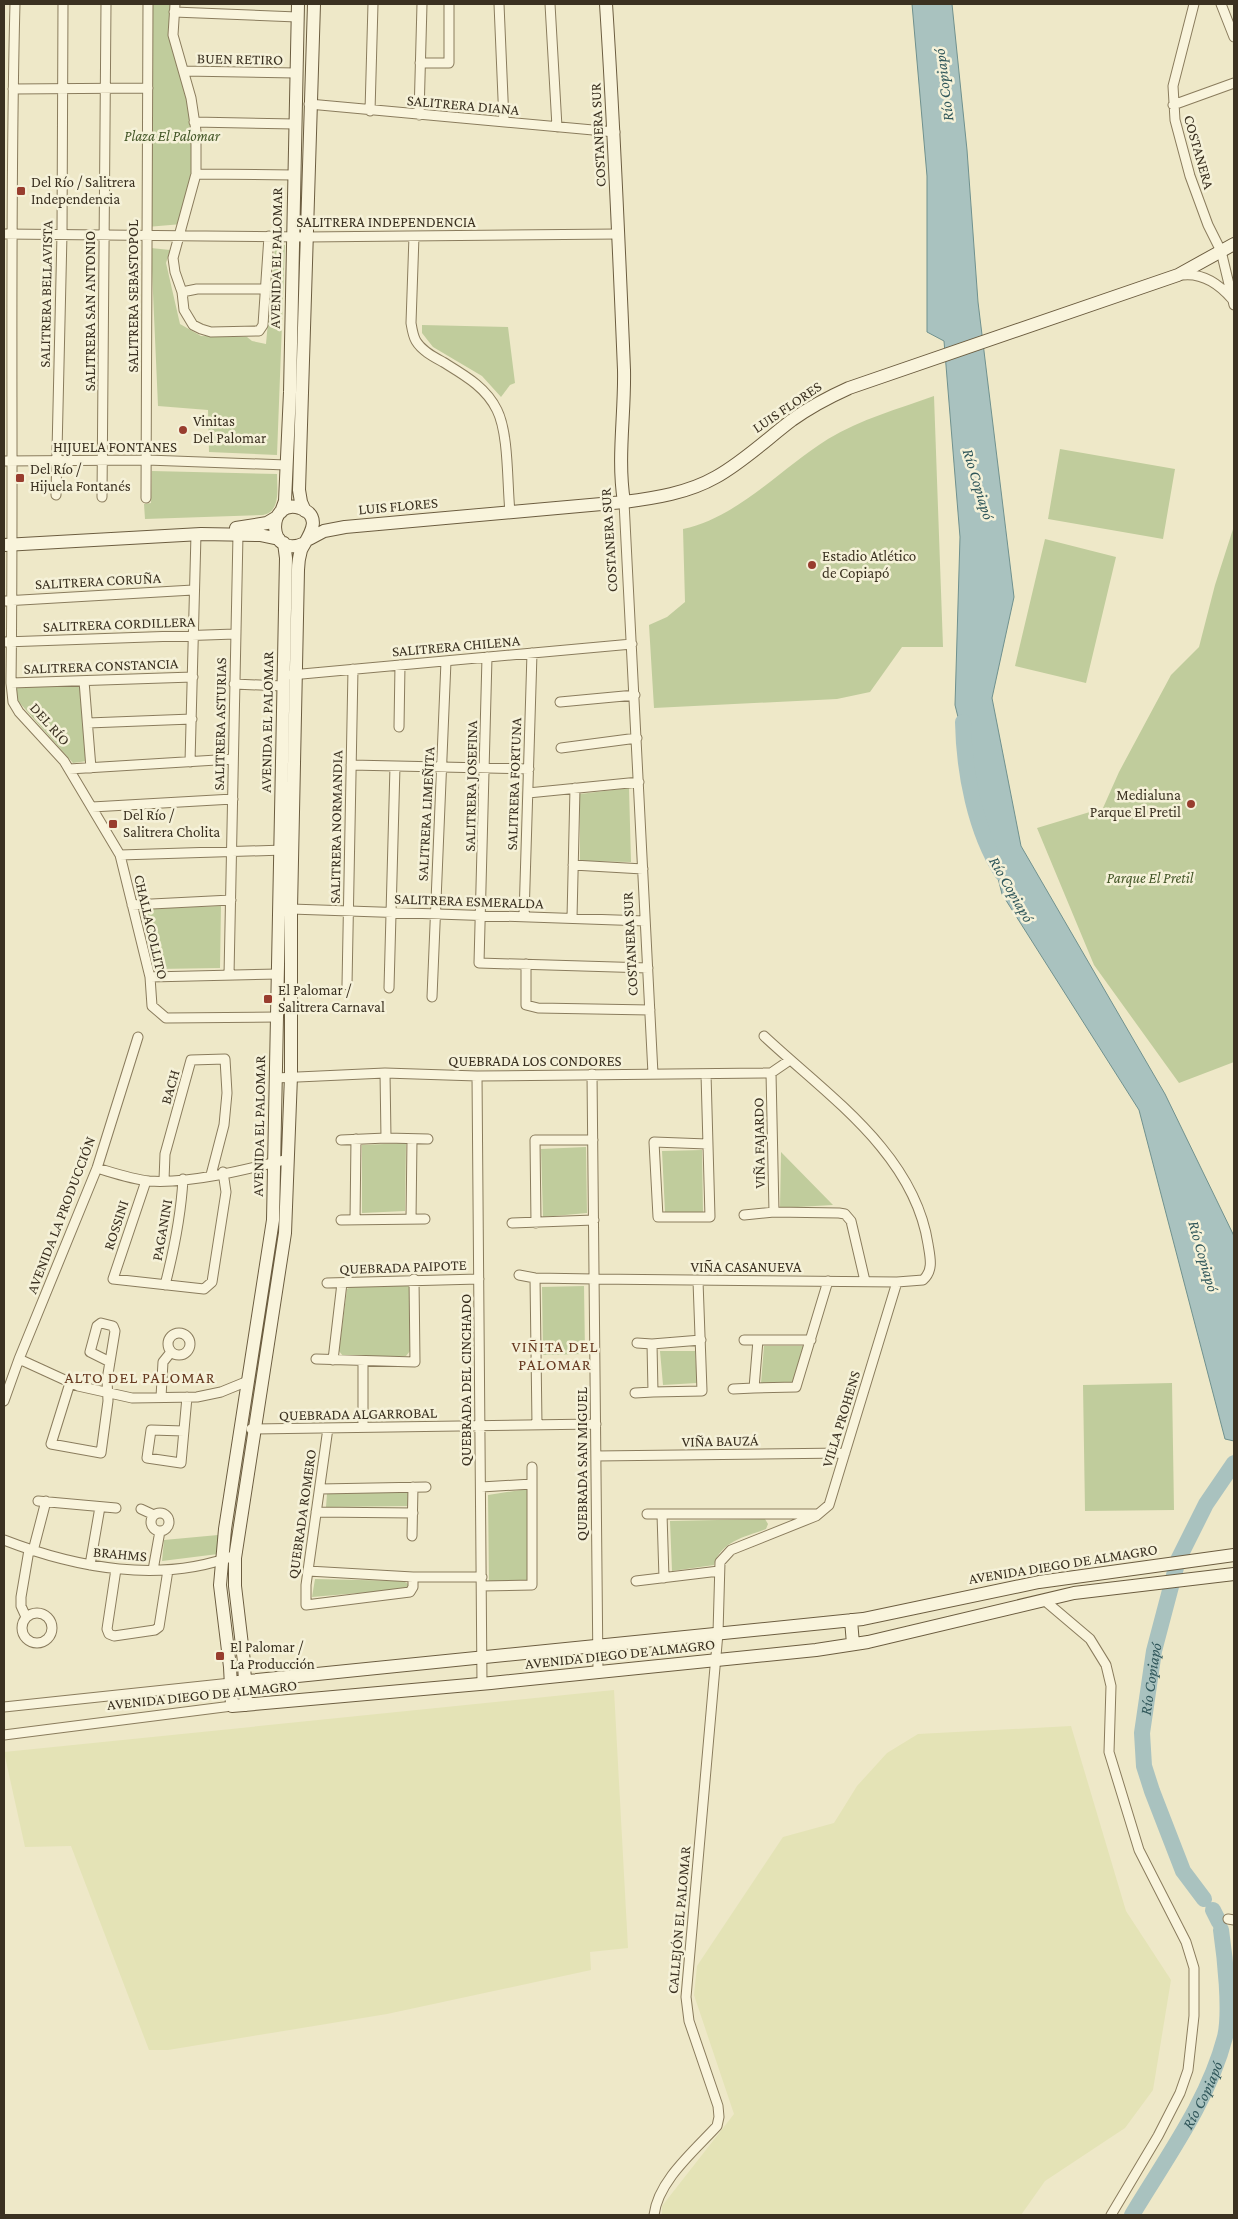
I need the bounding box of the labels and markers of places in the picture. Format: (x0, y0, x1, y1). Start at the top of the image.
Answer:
place label: Del Río / Salitrera Independencia (31, 174, 135, 208)
marker: Del Río / Salitrera Independencia (15, 185, 27, 197)
place label: Vinitas Del Palomar (193, 413, 267, 446)
marker: Vinitas Del Palomar (177, 424, 189, 436)
place label: Del Río / Hijuela Fontanés (30, 461, 131, 495)
marker: Del Río / Hijuela Fontanés (14, 472, 26, 484)
place label: Estadio Atlético de Copiapó (822, 548, 916, 582)
marker: Estadio Atlético de Copiapó (806, 559, 818, 571)
place label: Medialuna Parque El Pretil (1090, 787, 1181, 821)
marker: Medialuna Parque El Pretil (1185, 798, 1197, 810)
place label: Del Río / Salitrera Cholita (123, 807, 220, 840)
marker: Del Río / Salitrera Cholita (107, 818, 119, 830)
place label: El Palomar / Salitrera Carnaval (278, 982, 385, 1015)
marker: El Palomar / Salitrera Carnaval (262, 993, 274, 1005)
place label: El Palomar / La Producción (230, 1639, 315, 1672)
marker: El Palomar / La Producción (214, 1650, 226, 1662)

